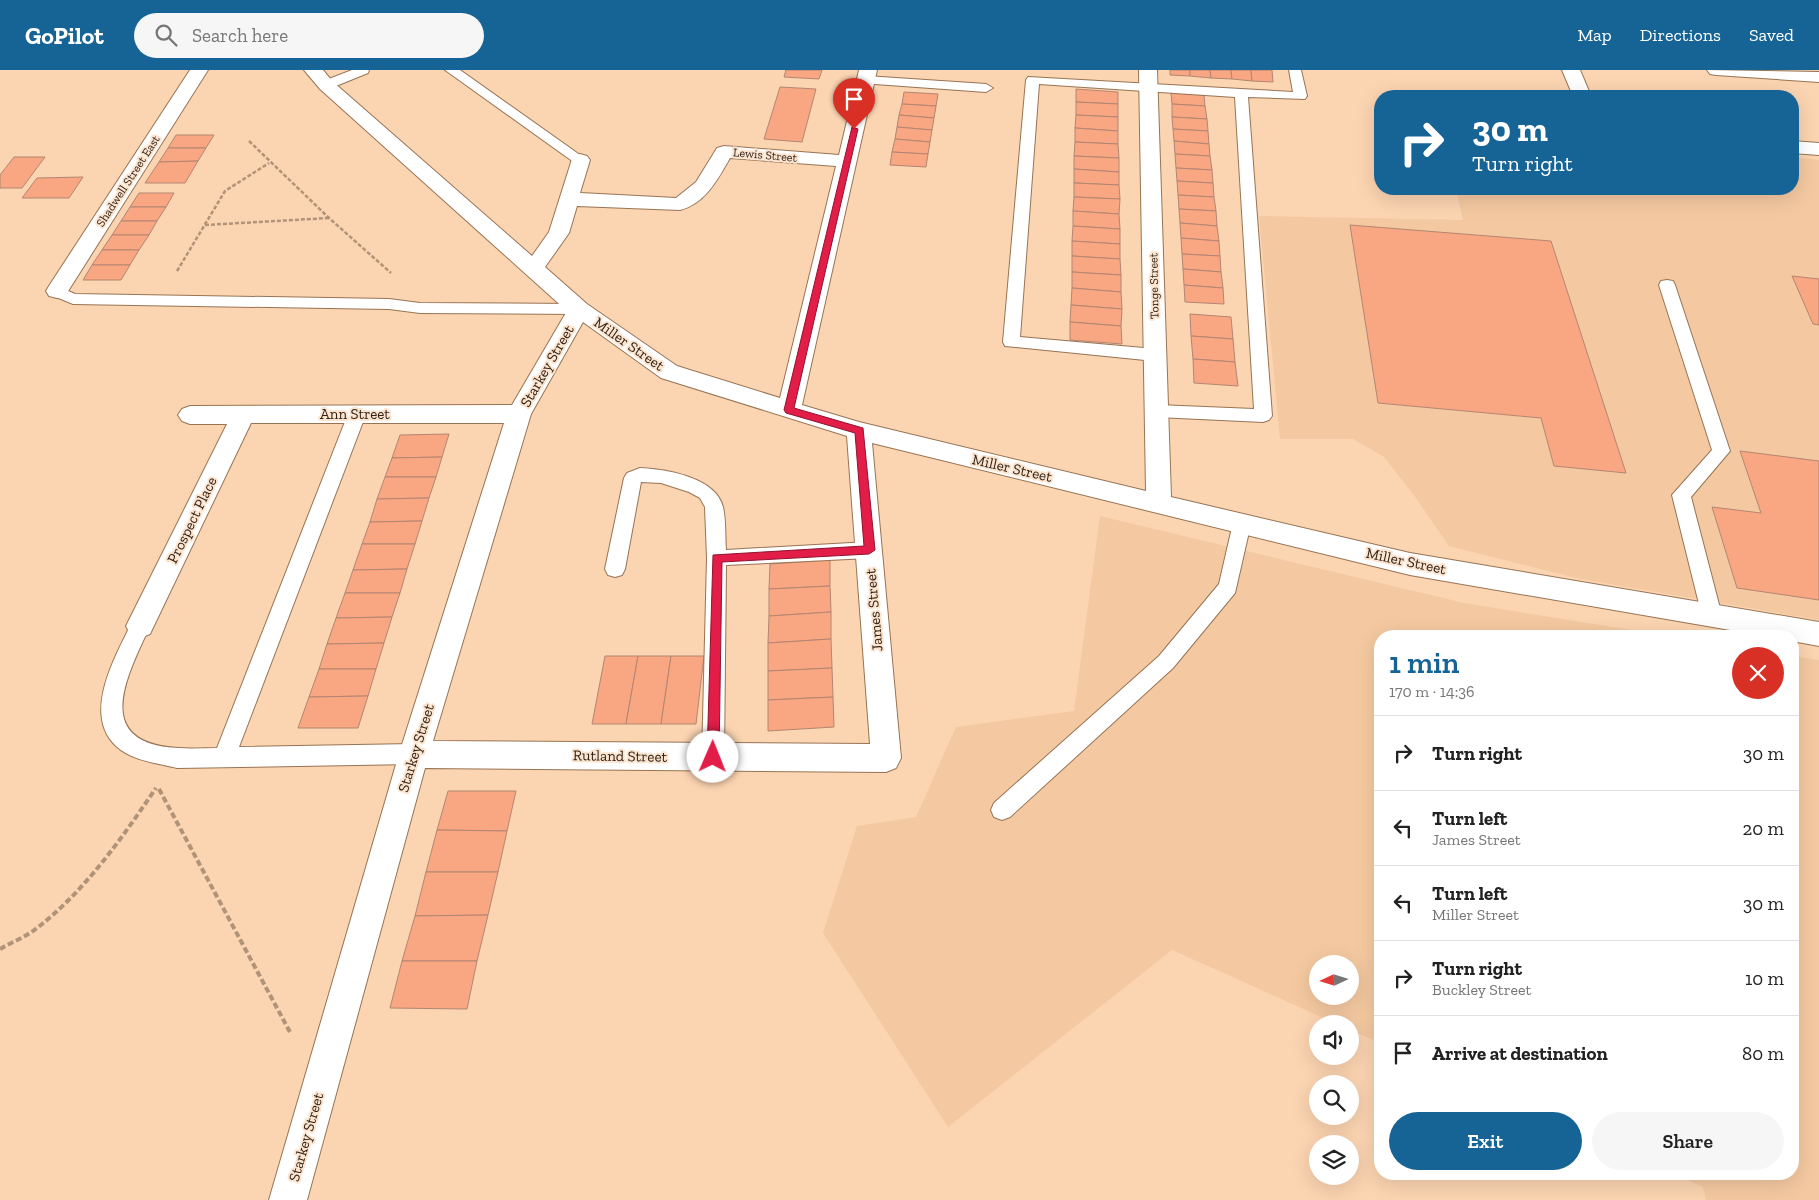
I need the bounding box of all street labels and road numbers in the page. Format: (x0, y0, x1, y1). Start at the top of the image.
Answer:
street label: Shadwell Street East (93, 132, 163, 229)
street label: Lewis Street (732, 145, 798, 165)
street label: Tonge Street (1146, 252, 1162, 319)
street label: Miller Street (590, 313, 668, 375)
street label: Starkey Street (516, 321, 578, 410)
street label: Ann Street (320, 405, 390, 423)
street label: Miller Street (970, 450, 1054, 486)
street label: Prospect Place (163, 474, 221, 566)
street label: Miller Street (1364, 544, 1448, 578)
street label: James Street (861, 567, 887, 652)
street label: Starkey Street (394, 701, 438, 794)
street label: Rutland Street (573, 746, 668, 766)
street label: Starkey Street (285, 1090, 327, 1183)

